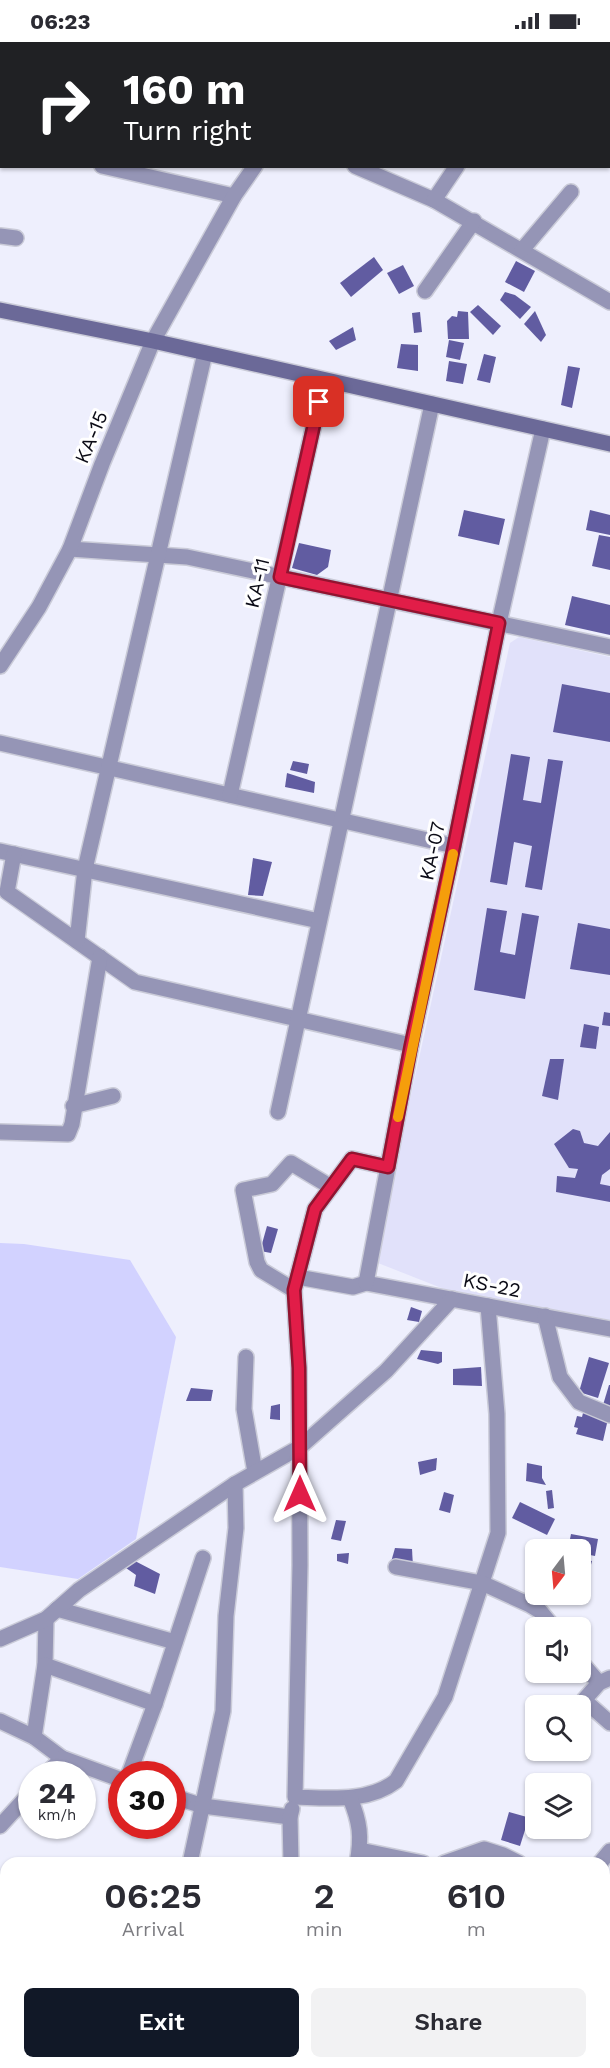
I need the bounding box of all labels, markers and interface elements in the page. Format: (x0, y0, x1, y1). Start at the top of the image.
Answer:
text: 06:23 (30, 9, 91, 34)
text: 160 m (123, 65, 246, 114)
icon: right (24, 66, 102, 144)
text: Turn right (123, 115, 252, 147)
pin (293, 376, 344, 427)
icon: arrive (302, 385, 335, 418)
street label: KA-15 (69, 407, 113, 467)
street label: KA-11 (240, 556, 274, 610)
street label: KA-07 (414, 819, 450, 883)
street label: KS-22 (461, 1268, 523, 1302)
position arrow (268, 1462, 332, 1526)
north arrow (525, 1539, 591, 1605)
map controls (525, 1539, 591, 1839)
button: sound (525, 1617, 591, 1683)
button: search (525, 1695, 591, 1761)
speed limit sign: 30 (108, 1761, 186, 1839)
button: layers (525, 1773, 591, 1839)
text: 24 (39, 1775, 75, 1810)
text: km/h (38, 1806, 76, 1824)
text: 06:25 (104, 1875, 202, 1917)
text: 2 (314, 1875, 335, 1917)
text: 610 (447, 1875, 506, 1917)
text: Arrival (122, 1917, 184, 1941)
text: min (306, 1917, 343, 1941)
text: m (467, 1917, 486, 1941)
button: Exit (24, 1988, 299, 2057)
button: Share (311, 1988, 586, 2057)

